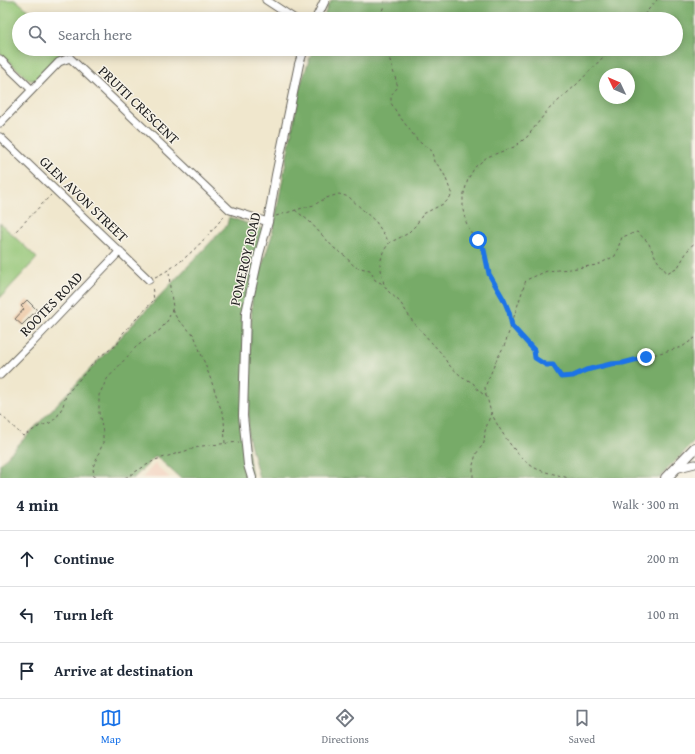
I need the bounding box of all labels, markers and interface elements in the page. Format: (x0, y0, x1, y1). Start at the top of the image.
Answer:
search box (12, 12, 683, 56)
icon: search (26, 23, 48, 45)
text: Search here (58, 24, 132, 45)
street label: PRUITI CRESCENT (94, 61, 184, 149)
north arrow (599, 68, 635, 104)
street label: GLEN AVON STREET (35, 152, 133, 247)
street label: POMEROY ROAD (225, 210, 265, 308)
route start (469, 231, 487, 249)
street label: ROOTES ROAD (15, 267, 87, 341)
route end (637, 348, 655, 366)
text: 4 min (16, 492, 58, 517)
text: Walk · 300 m (612, 495, 679, 514)
icon: ahead (16, 548, 38, 570)
text: Continue (54, 548, 115, 569)
text: 200 m (647, 549, 679, 568)
icon: left (16, 604, 38, 626)
text: Turn left (54, 604, 113, 625)
text: 100 m (647, 605, 679, 624)
icon: arrive (16, 660, 38, 682)
text: Arrive at destination (54, 660, 193, 681)
tab: Map (100, 707, 122, 747)
tab: Directions (322, 707, 369, 747)
tab: Saved (568, 707, 595, 747)

